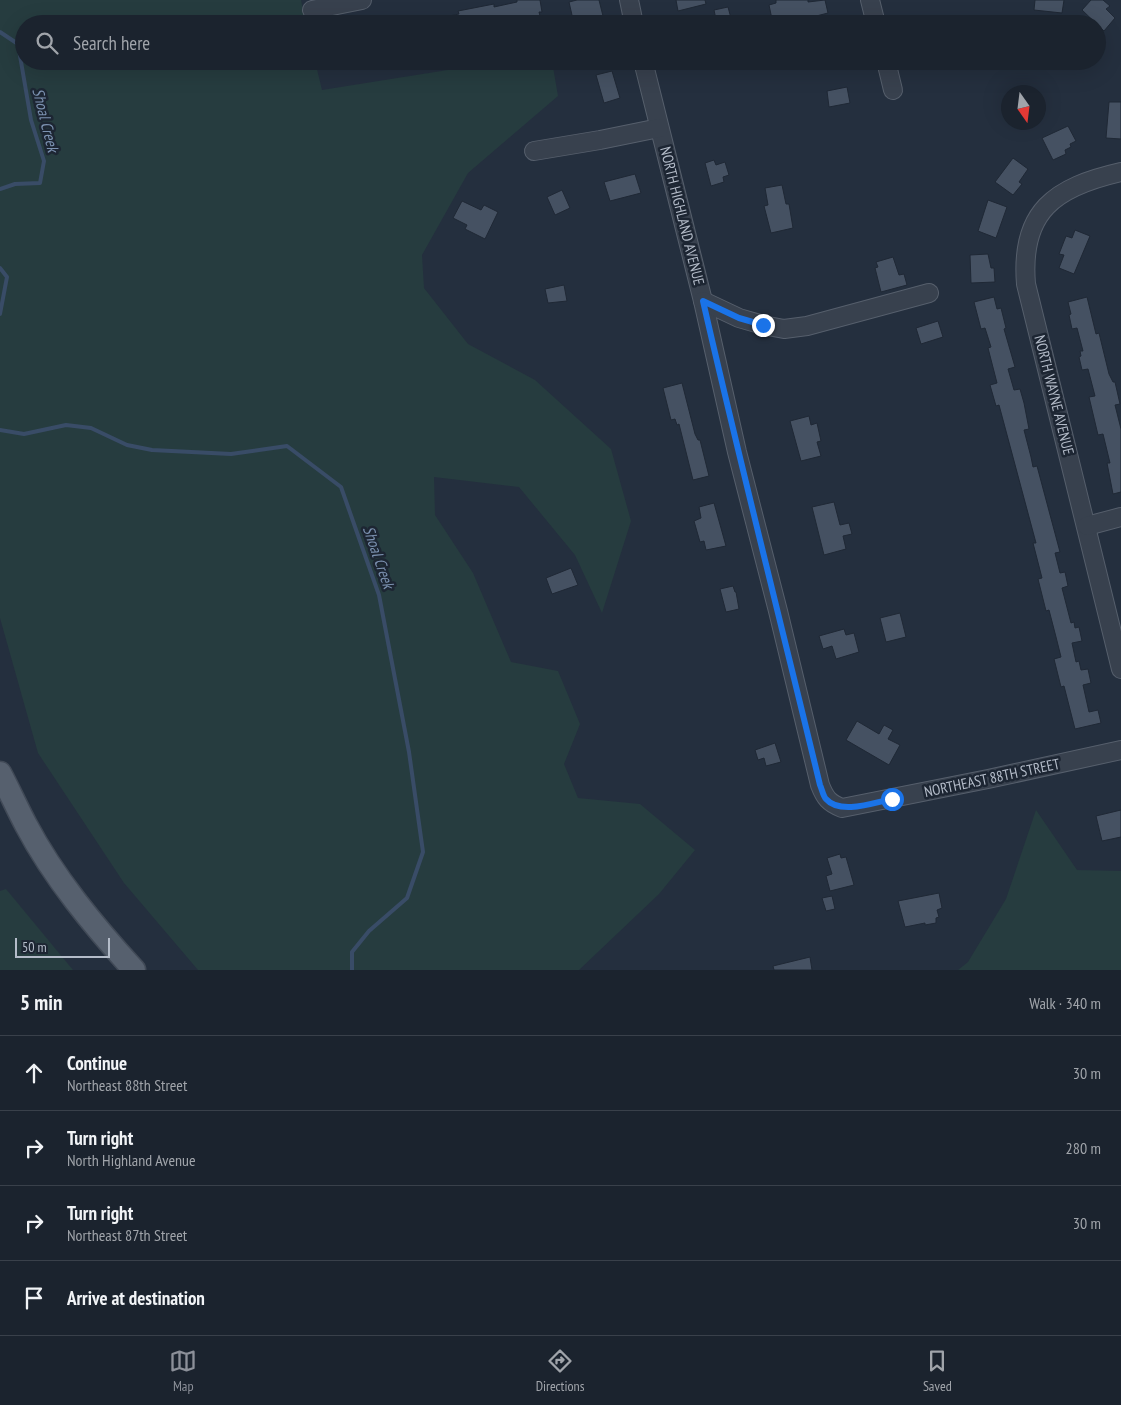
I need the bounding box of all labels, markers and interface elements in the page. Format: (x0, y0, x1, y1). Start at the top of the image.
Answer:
search box (15, 15, 1106, 70)
icon: search (33, 29, 61, 57)
text: Search here (73, 31, 150, 55)
north arrow (1001, 85, 1046, 130)
water label: Shoal Creek (28, 86, 64, 156)
street label: NORTH HIGHLAND AVENUE (656, 145, 709, 287)
route end (752, 314, 775, 337)
street label: NORTH WAYNE AVENUE (1030, 333, 1079, 457)
water label: Shoal Creek (359, 523, 400, 593)
street label: NORTHEAST 88TH STREET (922, 754, 1062, 801)
route start (881, 788, 904, 811)
scale bar (15, 935, 110, 958)
text: 50 m (22, 938, 47, 956)
text: 5 min (20, 989, 62, 1016)
text: Walk · 340 m (1029, 993, 1101, 1013)
text: Continue (67, 1051, 127, 1075)
icon: ahead (20, 1059, 48, 1087)
text: 30 m (1073, 1063, 1101, 1083)
text: Northeast 88th Street (67, 1075, 187, 1095)
text: Turn right (67, 1126, 133, 1150)
icon: right (20, 1134, 48, 1162)
text: 280 m (1066, 1138, 1101, 1158)
text: North Highland Avenue (67, 1150, 196, 1170)
text: Turn right (67, 1201, 133, 1225)
icon: right (20, 1209, 48, 1237)
text: 30 m (1073, 1213, 1101, 1233)
text: Northeast 87th Street (67, 1225, 187, 1245)
icon: arrive (20, 1284, 48, 1312)
text: Arrive at destination (67, 1286, 205, 1310)
tab: Map (169, 1347, 197, 1395)
tab: Directions (536, 1347, 584, 1395)
tab: Saved (923, 1347, 952, 1395)

